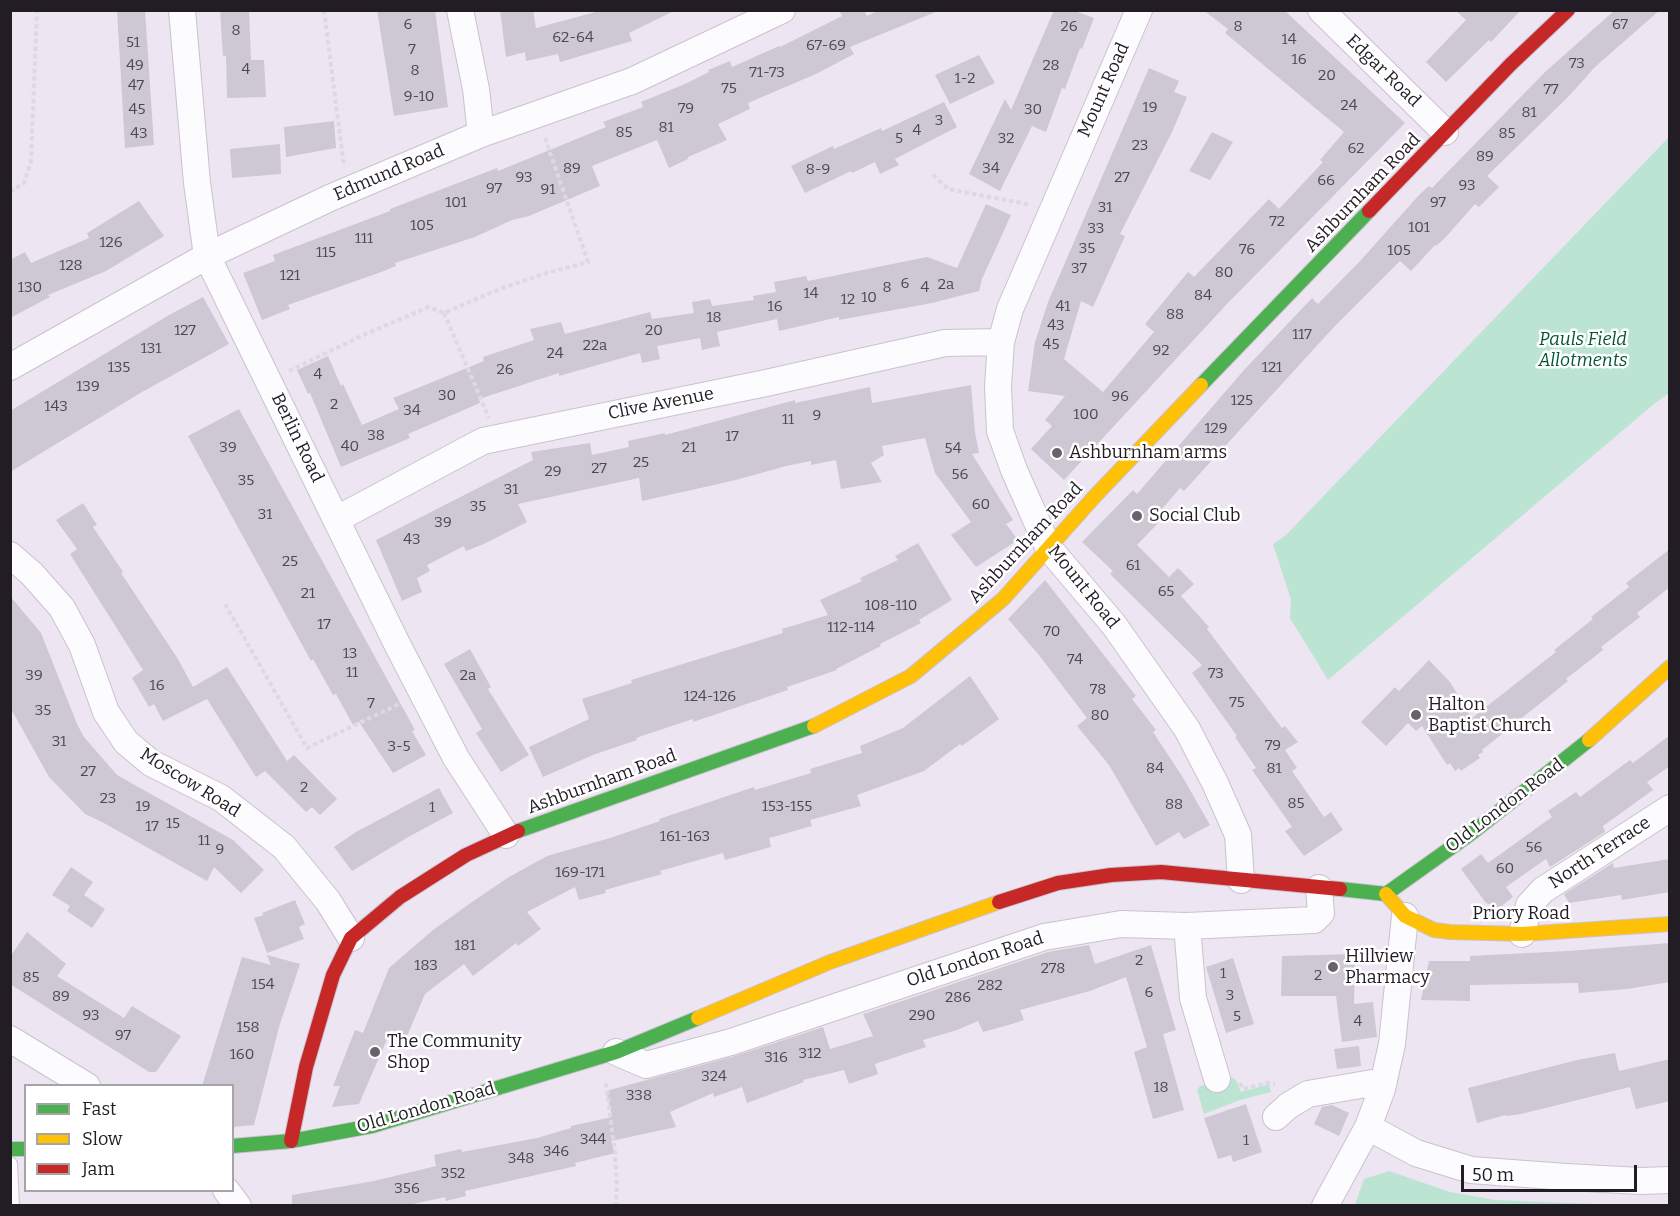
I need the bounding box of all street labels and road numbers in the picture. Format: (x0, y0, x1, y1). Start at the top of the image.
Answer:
street label: Edgar Road (1341, 30, 1425, 112)
street label: Mount Road (1074, 39, 1134, 141)
street label: Ashburnham Road (1301, 129, 1425, 257)
street label: Edmund Road (331, 140, 447, 206)
street label: Clive Avenue (606, 383, 716, 425)
street label: Berlin Road (266, 390, 328, 486)
street label: Ashburnham Road (965, 478, 1087, 608)
street label: Mount Road (1043, 541, 1123, 633)
street label: Moscow Road (136, 744, 244, 822)
street label: Ashburnham Road (524, 745, 680, 819)
street label: Old London Road (1442, 754, 1568, 858)
street label: North Terrace (1545, 812, 1655, 894)
street label: Priory Road (1472, 903, 1570, 925)
street label: Old London Road (904, 928, 1046, 992)
street label: Old London Road (355, 1078, 497, 1138)

